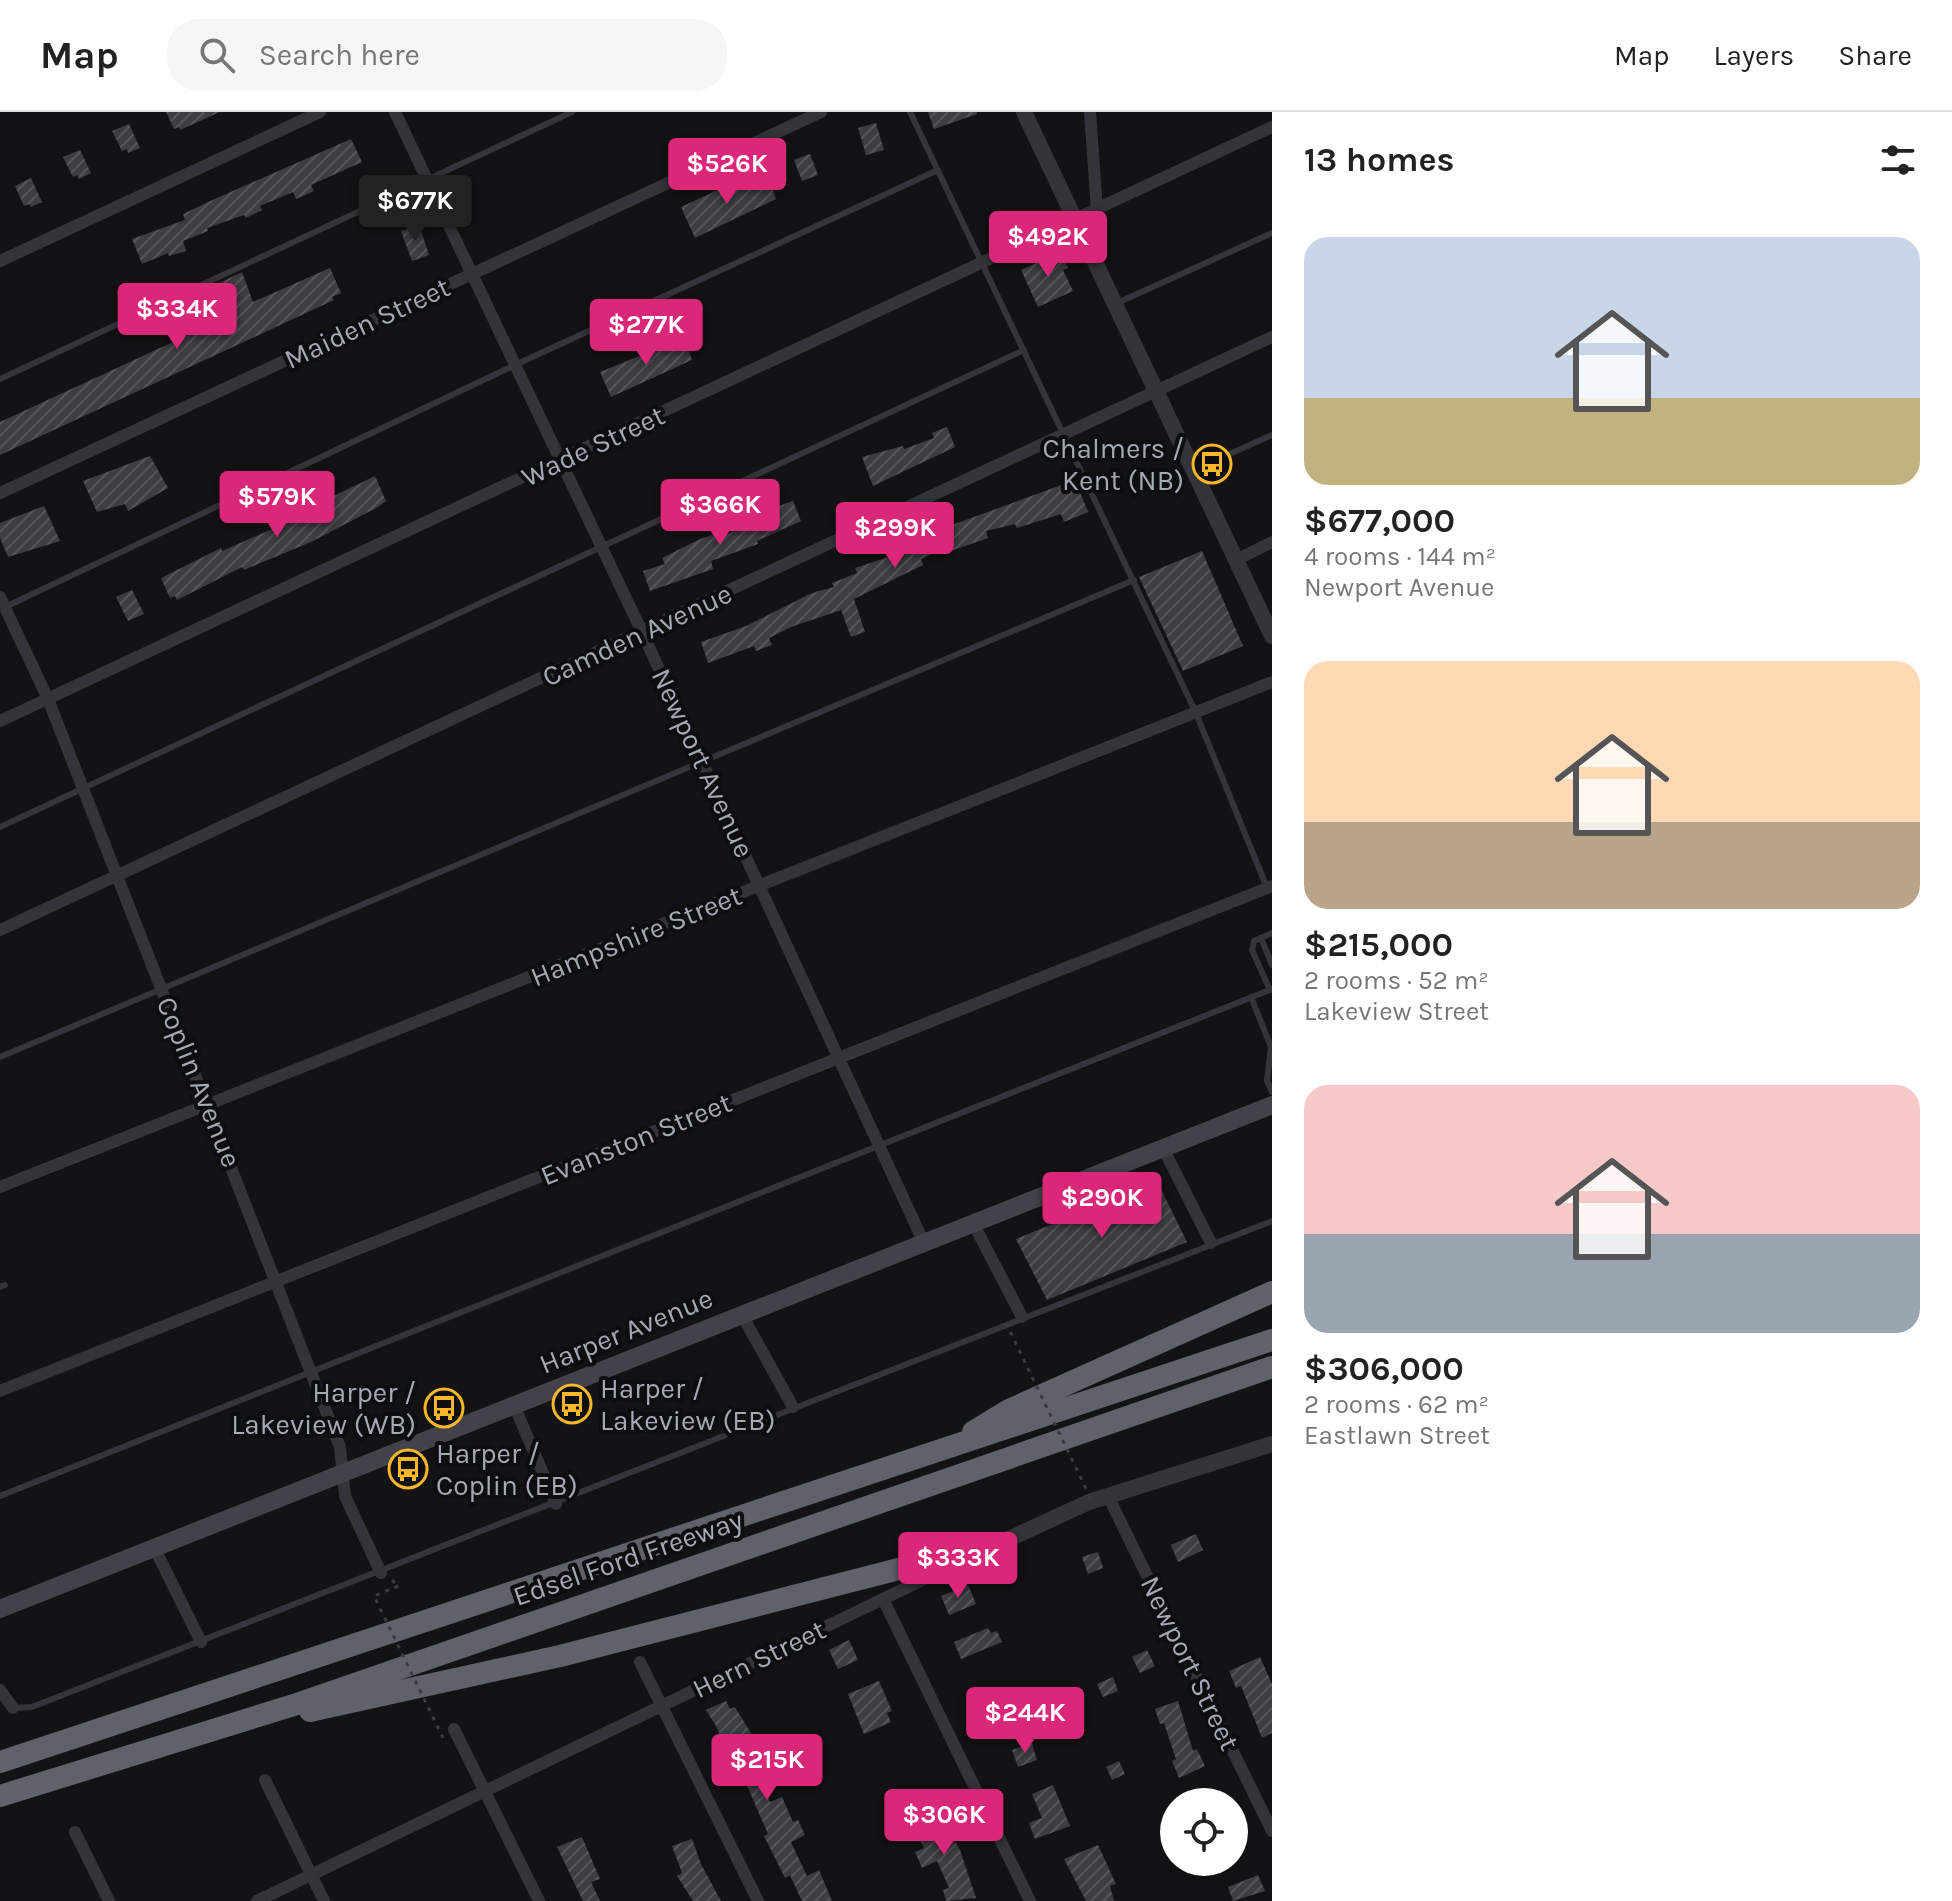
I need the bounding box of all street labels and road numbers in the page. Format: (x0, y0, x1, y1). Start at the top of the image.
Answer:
street label: Maiden Street (279, 270, 455, 376)
street label: Wade Street (516, 398, 670, 494)
street label: Camden Avenue (537, 577, 737, 693)
street label: Newport Avenue (645, 663, 761, 863)
street label: Hampshire Street (526, 879, 746, 993)
street label: Coplin Avenue (150, 992, 248, 1172)
street label: Evanston Street (536, 1086, 736, 1192)
street label: Harper Avenue (535, 1281, 717, 1381)
street label: Edsel Ford Freeway (509, 1503, 747, 1613)
street label: Newport Street (1134, 1571, 1246, 1755)
street label: Hern Street (687, 1613, 831, 1705)

